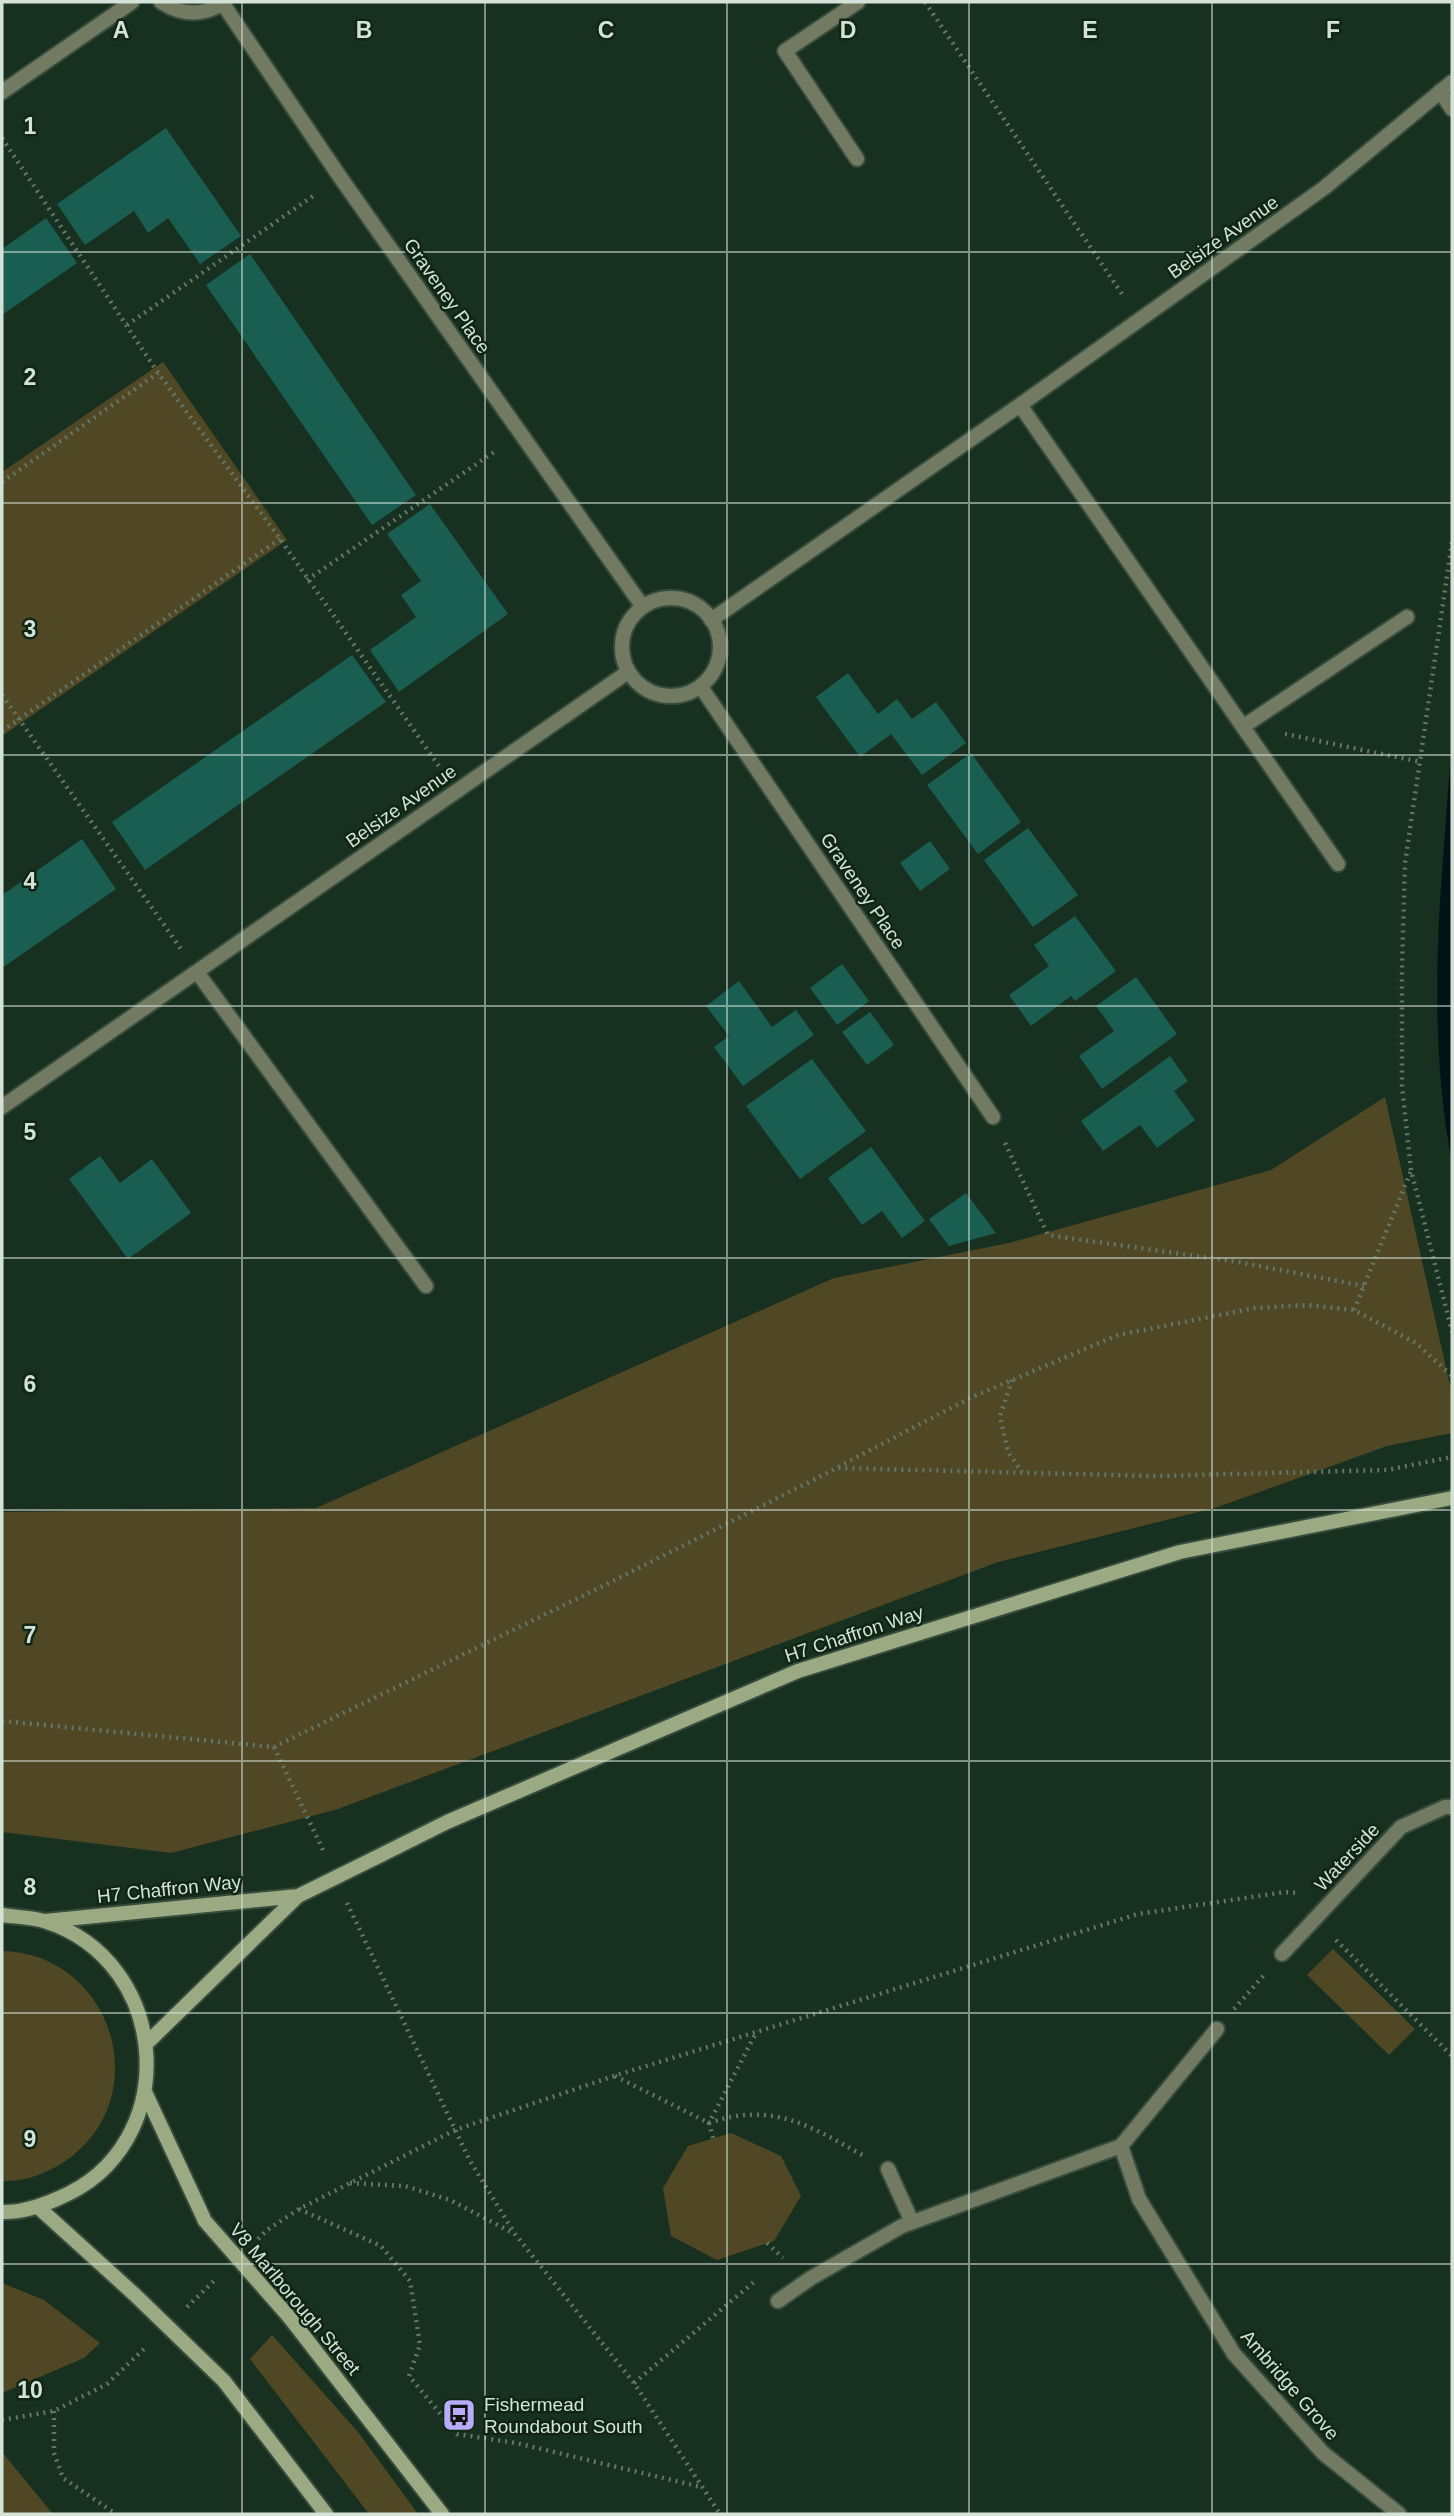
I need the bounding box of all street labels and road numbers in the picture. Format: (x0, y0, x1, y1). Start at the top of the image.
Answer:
street label: Belsize Avenue (1164, 191, 1282, 283)
street label: Graveney Place (400, 235, 494, 357)
street label: Belsize Avenue (342, 760, 460, 852)
street label: Graveney Place (816, 829, 910, 953)
street label: H7 Chaffron Way (782, 1602, 927, 1666)
street label: Waterside (1310, 1819, 1384, 1895)
street label: H7 Chaffron Way (96, 1871, 243, 1907)
street label: V8 Marlborough Street (226, 2219, 365, 2380)
street label: Ambridge Grove (1237, 2326, 1343, 2444)

